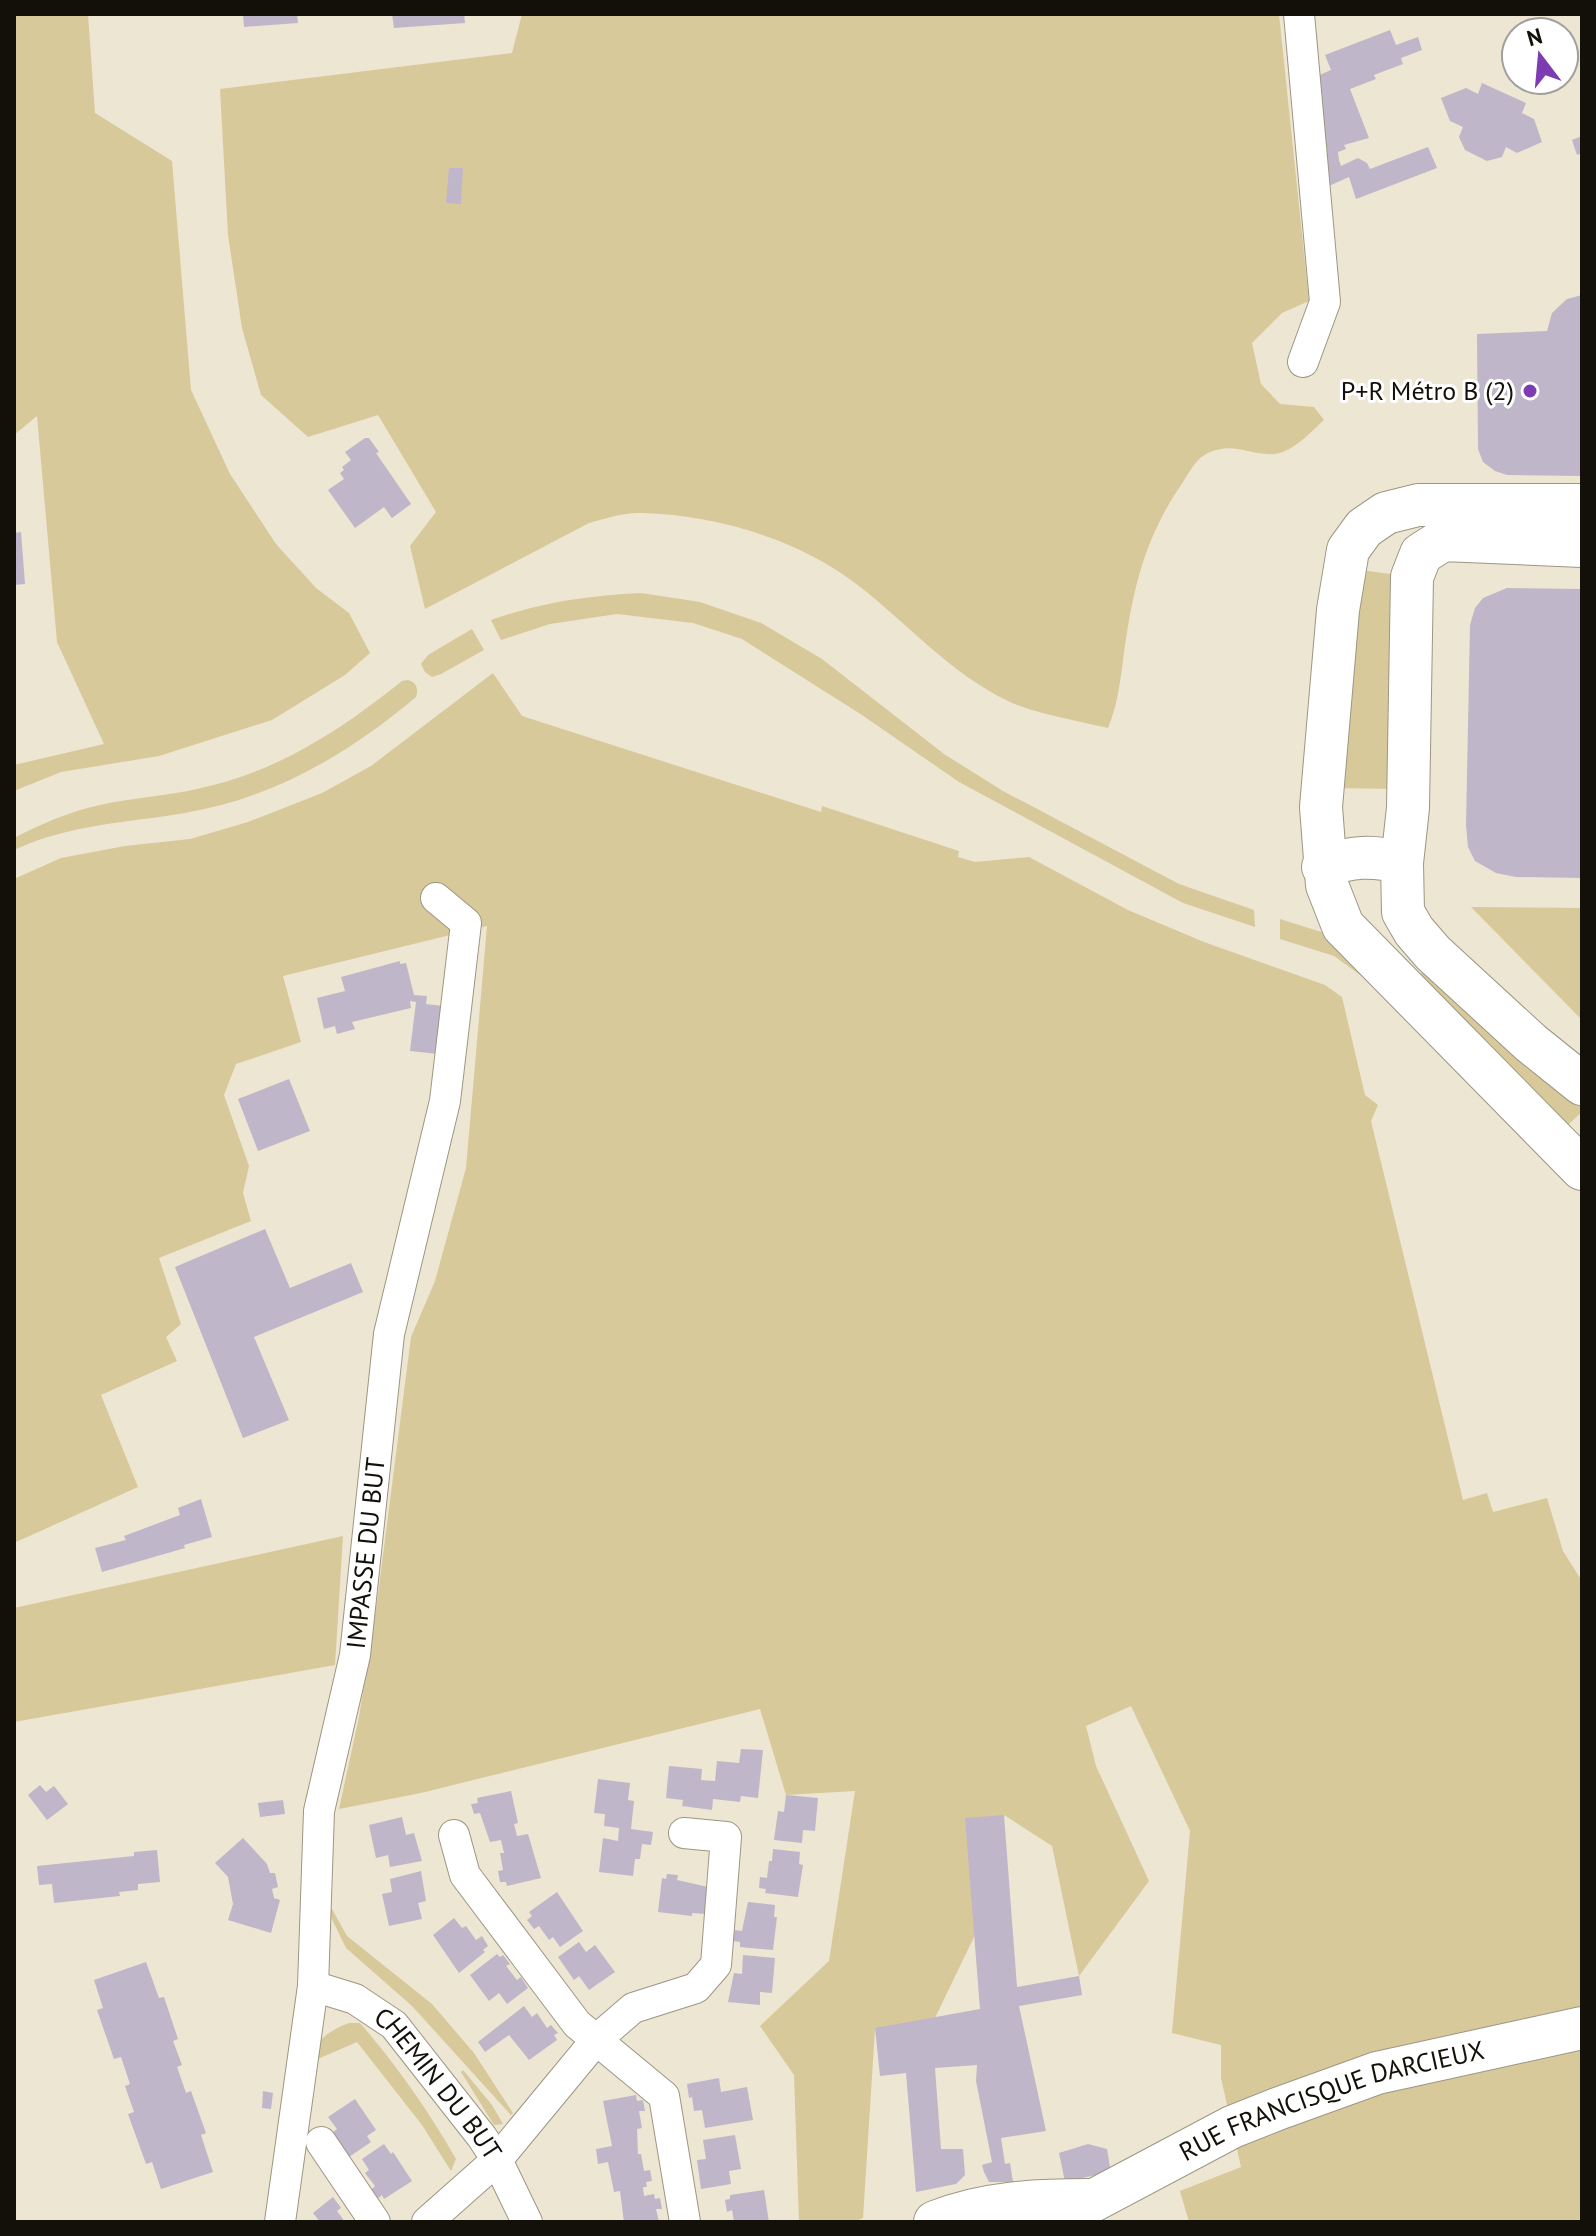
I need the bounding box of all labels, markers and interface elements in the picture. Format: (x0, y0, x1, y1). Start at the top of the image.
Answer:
north arrow (1500, 16, 1580, 96)
text: N (1524, 21, 1545, 52)
place label: P+R Métro B (2) (1341, 374, 1514, 407)
marker: P+R Métro B (2) (1521, 382, 1539, 400)
street label: IMPASSE DU BUT (339, 1456, 392, 1650)
street label: CHEMIN DU BUT (368, 2000, 509, 2166)
street label: RUE FRANCISQUE DARCIEUX (1173, 2033, 1487, 2168)

